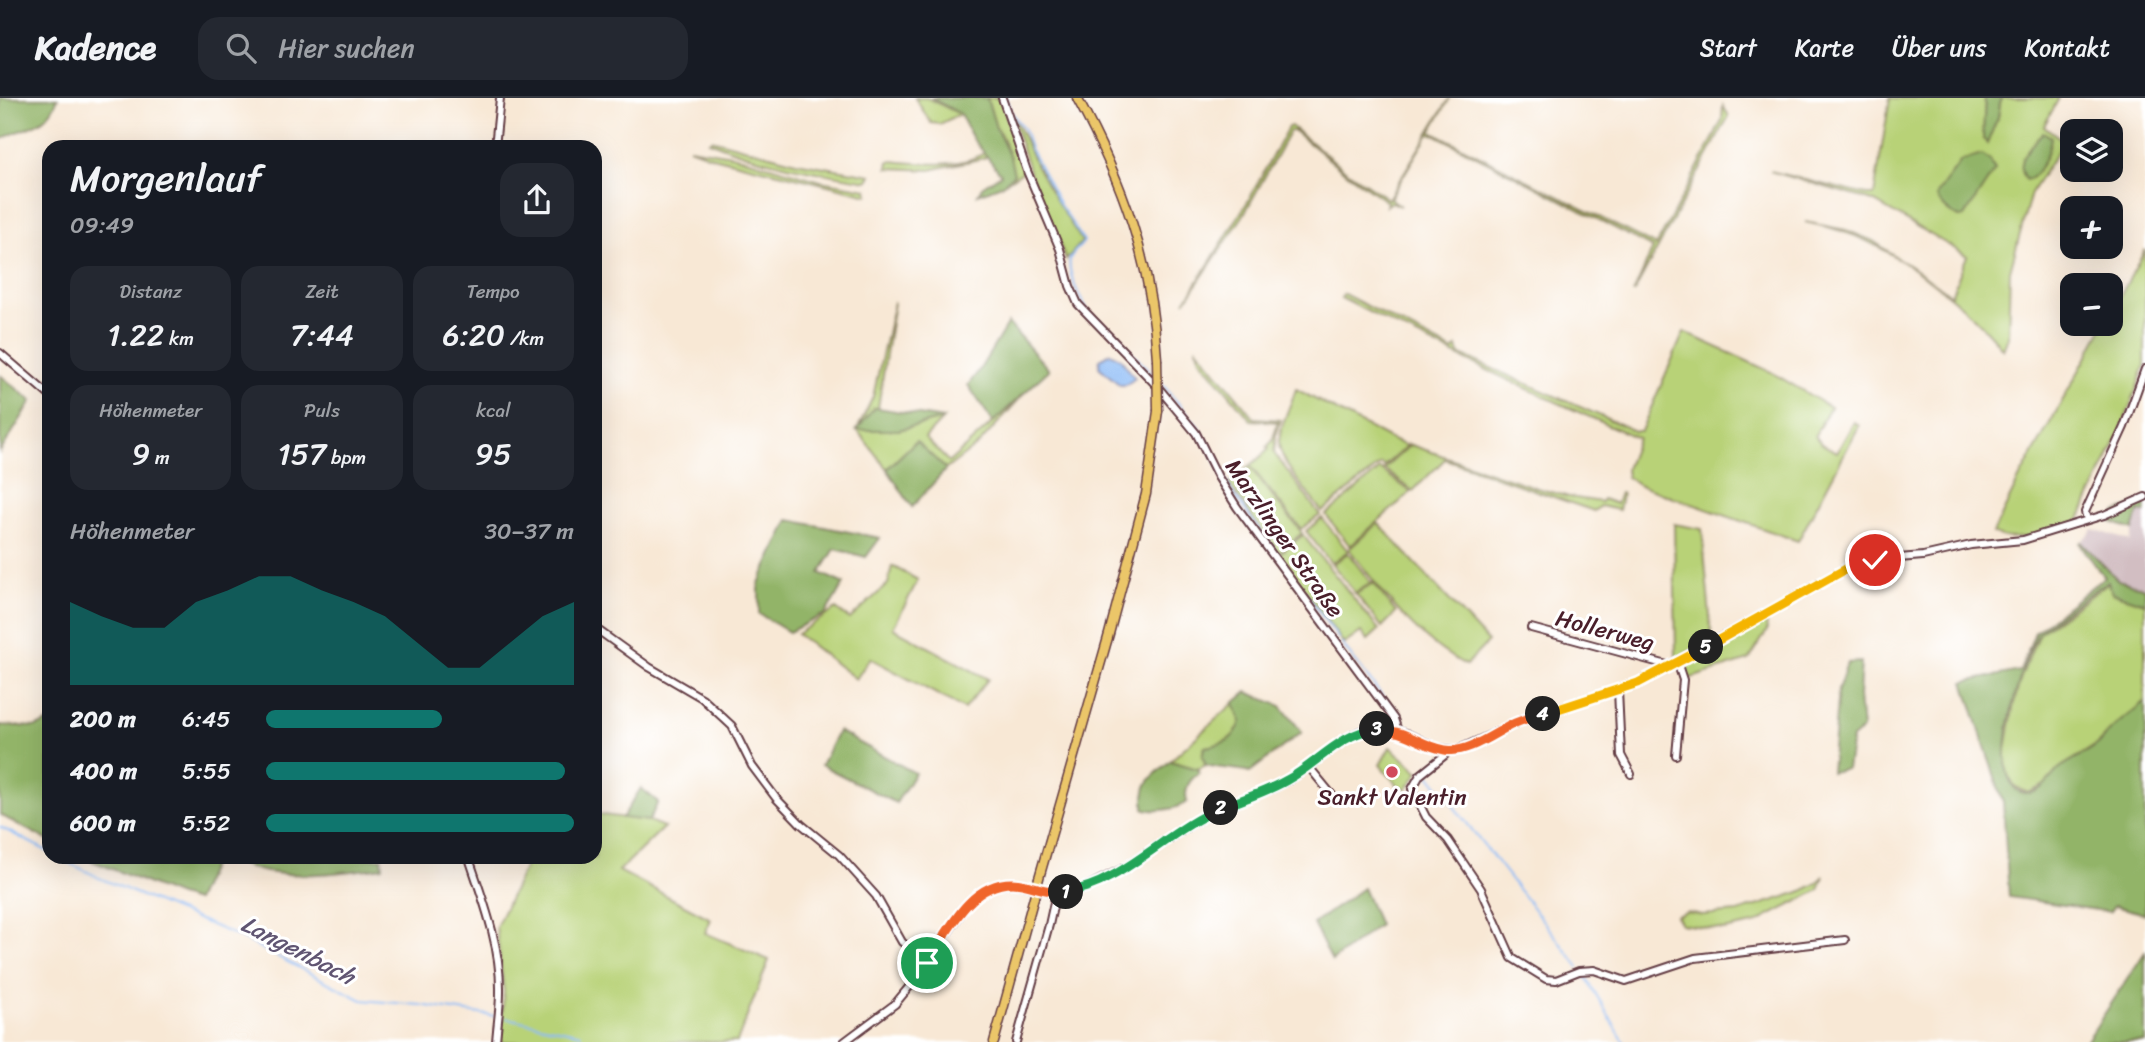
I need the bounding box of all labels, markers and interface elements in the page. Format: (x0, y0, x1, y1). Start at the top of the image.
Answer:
search box (198, 17, 688, 80)
text: Kadence (35, 19, 156, 77)
text: Hier suchen (278, 25, 414, 71)
text: Start (1700, 27, 1757, 69)
text: Karte (1795, 27, 1854, 69)
text: Über uns (1892, 27, 1987, 69)
text: Kontakt (2025, 27, 2110, 69)
icon: search (222, 29, 260, 67)
map controls (2060, 119, 2123, 336)
button: layers (2060, 119, 2123, 182)
text: Morgenlauf (70, 145, 262, 212)
button: share (500, 163, 574, 237)
button: + (2060, 196, 2123, 259)
text: 09:49 (70, 205, 134, 246)
button: − (2060, 273, 2123, 336)
text: Distanz (119, 275, 182, 308)
text: Zeit (305, 275, 339, 308)
text: Tempo (467, 275, 520, 308)
text: 1.22 (108, 308, 164, 362)
text: 7:44 (290, 308, 354, 362)
text: 6:20 (443, 308, 505, 362)
text: km (164, 322, 194, 355)
text: /km (505, 322, 544, 355)
text: Höhenmeter (99, 394, 202, 427)
text: Puls (304, 394, 340, 427)
text: kcal (476, 394, 511, 427)
text: 9 (132, 427, 150, 481)
text: 157 (278, 427, 326, 481)
text: 95 (475, 427, 512, 481)
text: m (150, 441, 170, 474)
text: bpm (326, 441, 366, 474)
street label: Marzlinger Straße (1214, 450, 1355, 627)
text: Höhenmeter (70, 511, 194, 552)
text: 30–37 m (484, 511, 574, 552)
pin (1845, 530, 1905, 590)
icon: check (1856, 541, 1894, 579)
street label: Hollerweg (1551, 598, 1659, 663)
pin: 5 (1688, 630, 1724, 664)
text: 5 (1700, 630, 1711, 663)
pin: 4 (1526, 696, 1560, 732)
text: 4 (1537, 697, 1548, 730)
text: 200 m (70, 699, 136, 740)
text: 6:45 (182, 699, 230, 740)
pin: 3 (1360, 712, 1394, 746)
text: 3 (1371, 712, 1382, 745)
text: 400 m (70, 751, 137, 792)
text: 5:55 (182, 751, 231, 792)
marker: Sankt Valentin (1384, 764, 1400, 780)
place label: Sankt Valentin (1317, 777, 1467, 818)
pin: 2 (1204, 790, 1238, 826)
text: 2 (1215, 791, 1226, 824)
text: 600 m (70, 803, 136, 844)
text: 5:52 (182, 803, 230, 844)
pin: 1 (1048, 874, 1084, 910)
text: 1 (1061, 875, 1070, 908)
water label: Langenbach (234, 903, 365, 998)
pin (897, 933, 957, 993)
icon: arrive (908, 944, 946, 982)

